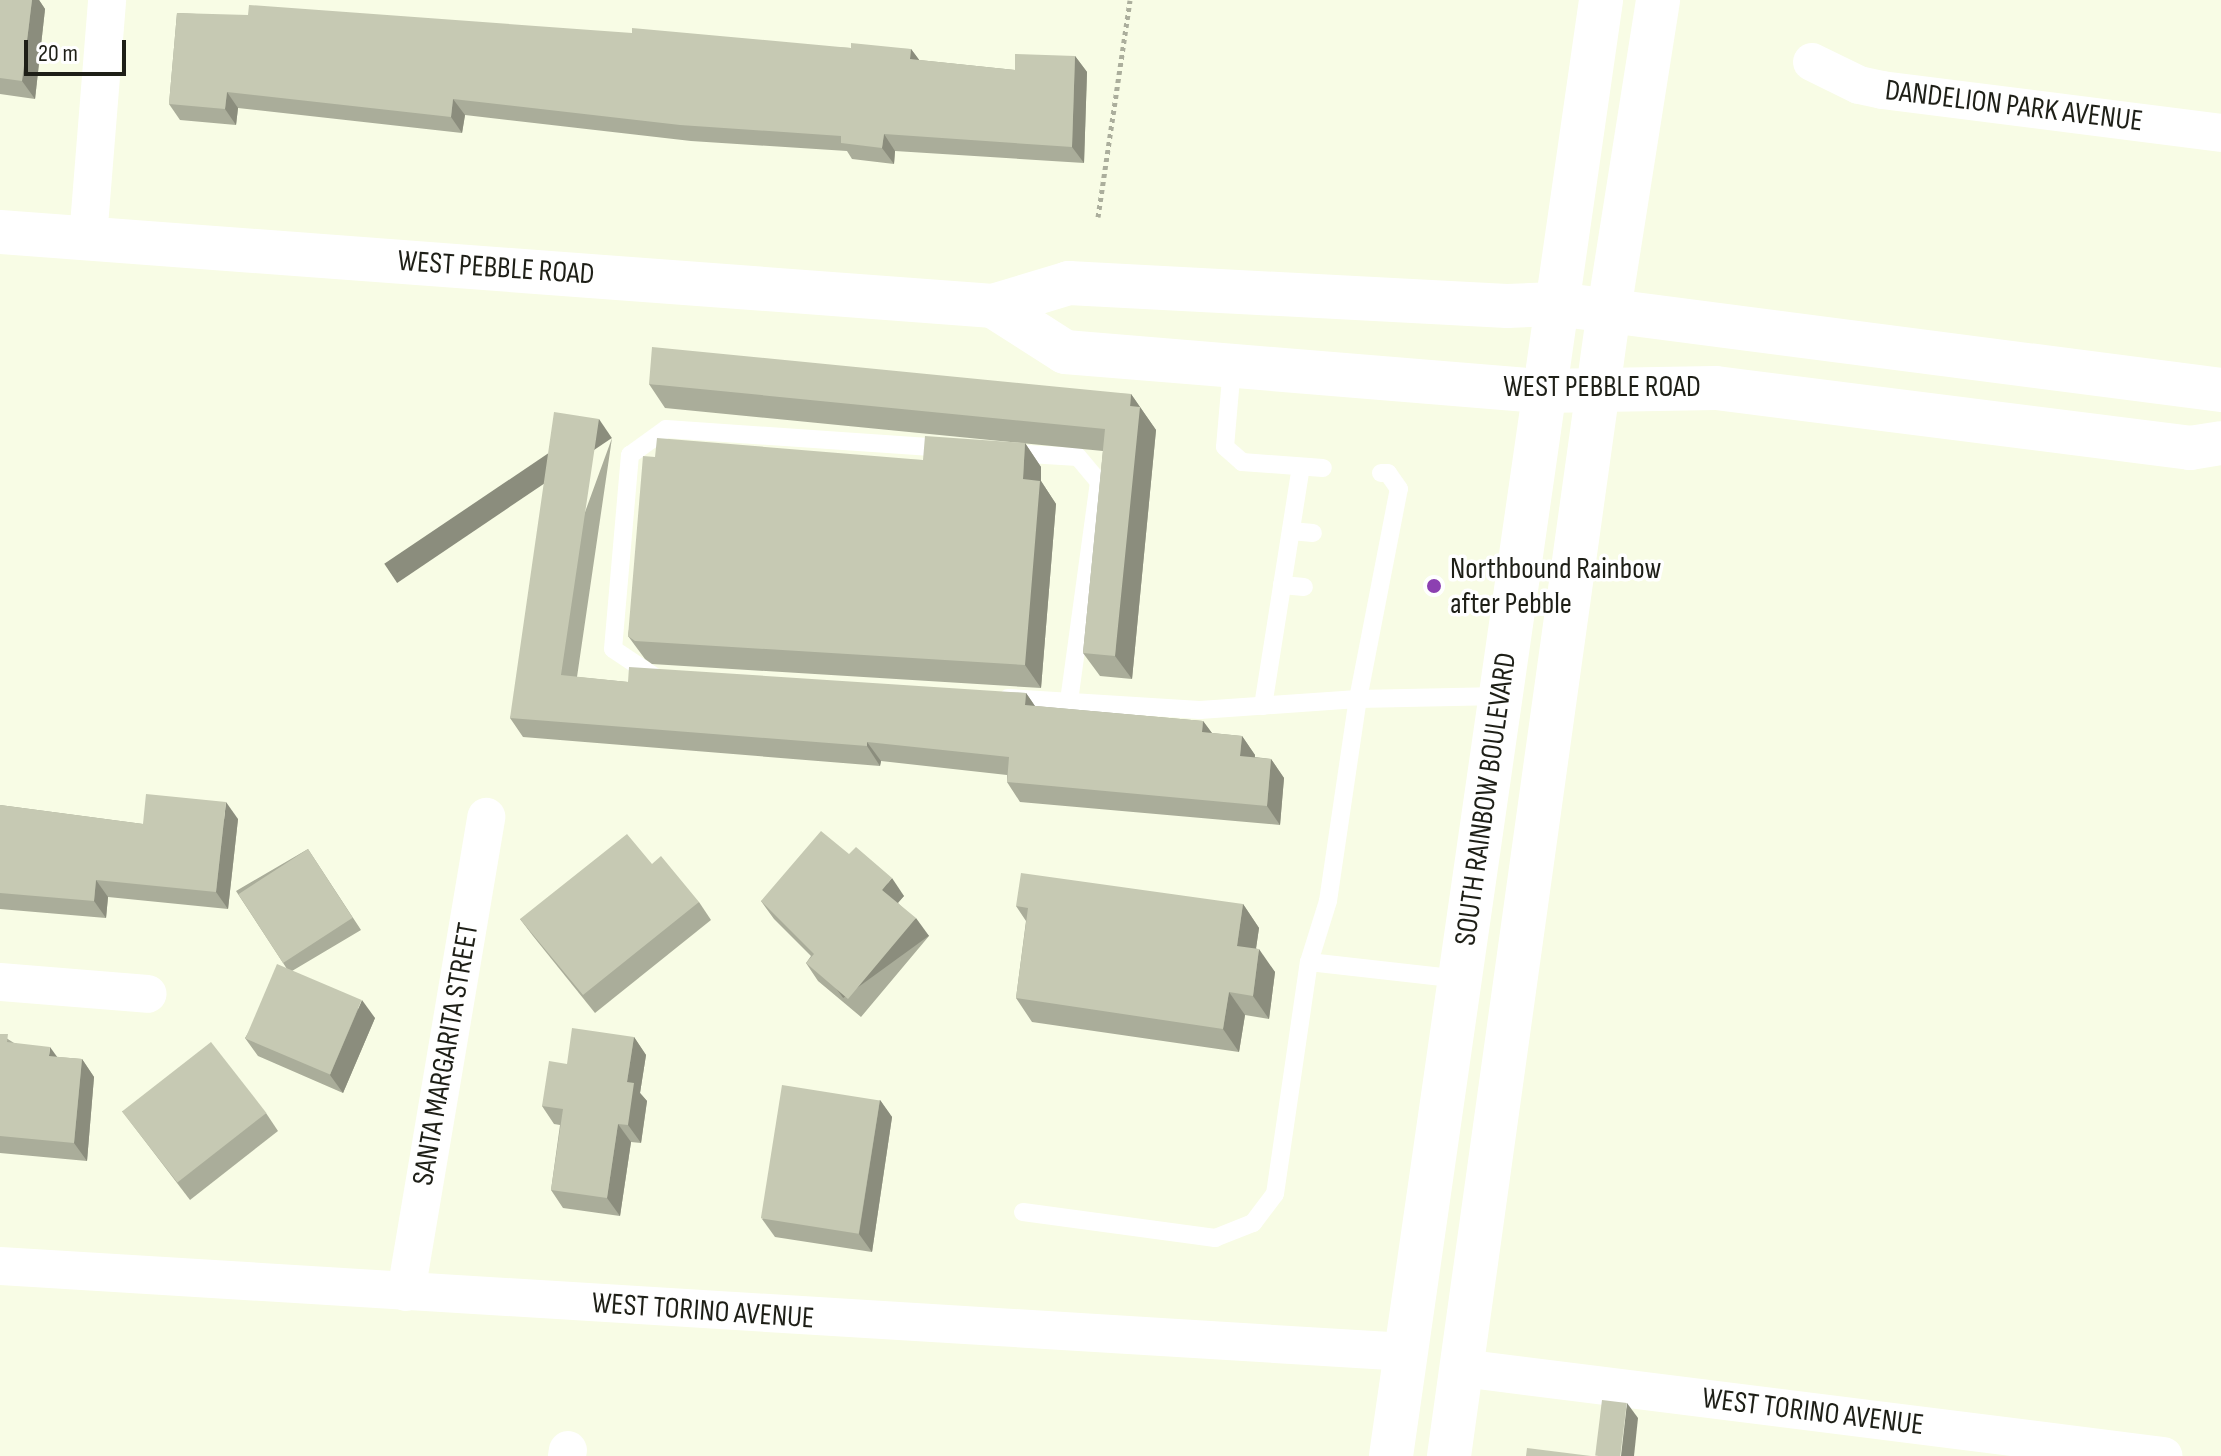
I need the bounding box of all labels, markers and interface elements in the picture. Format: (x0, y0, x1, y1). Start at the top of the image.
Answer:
scale bar (28, 24, 130, 74)
text: 20 m (38, 39, 78, 68)
street label: DANDELION PARK AVENUE (1883, 72, 2145, 140)
street label: WEST PEBBLE ROAD (396, 243, 596, 293)
street label: WEST PEBBLE ROAD (1503, 369, 1701, 405)
place label: Northbound Rainbow after Pebble (1450, 551, 1661, 622)
marker: Northbound Rainbow after Pebble (1425, 577, 1443, 595)
street label: SOUTH RAINBOW BOULEVARD (1448, 650, 1524, 948)
street label: SANTA MARGARITA STREET (405, 920, 487, 1188)
street label: WEST TORINO AVENUE (590, 1285, 816, 1337)
street label: WEST TORINO AVENUE (1700, 1381, 1926, 1443)

